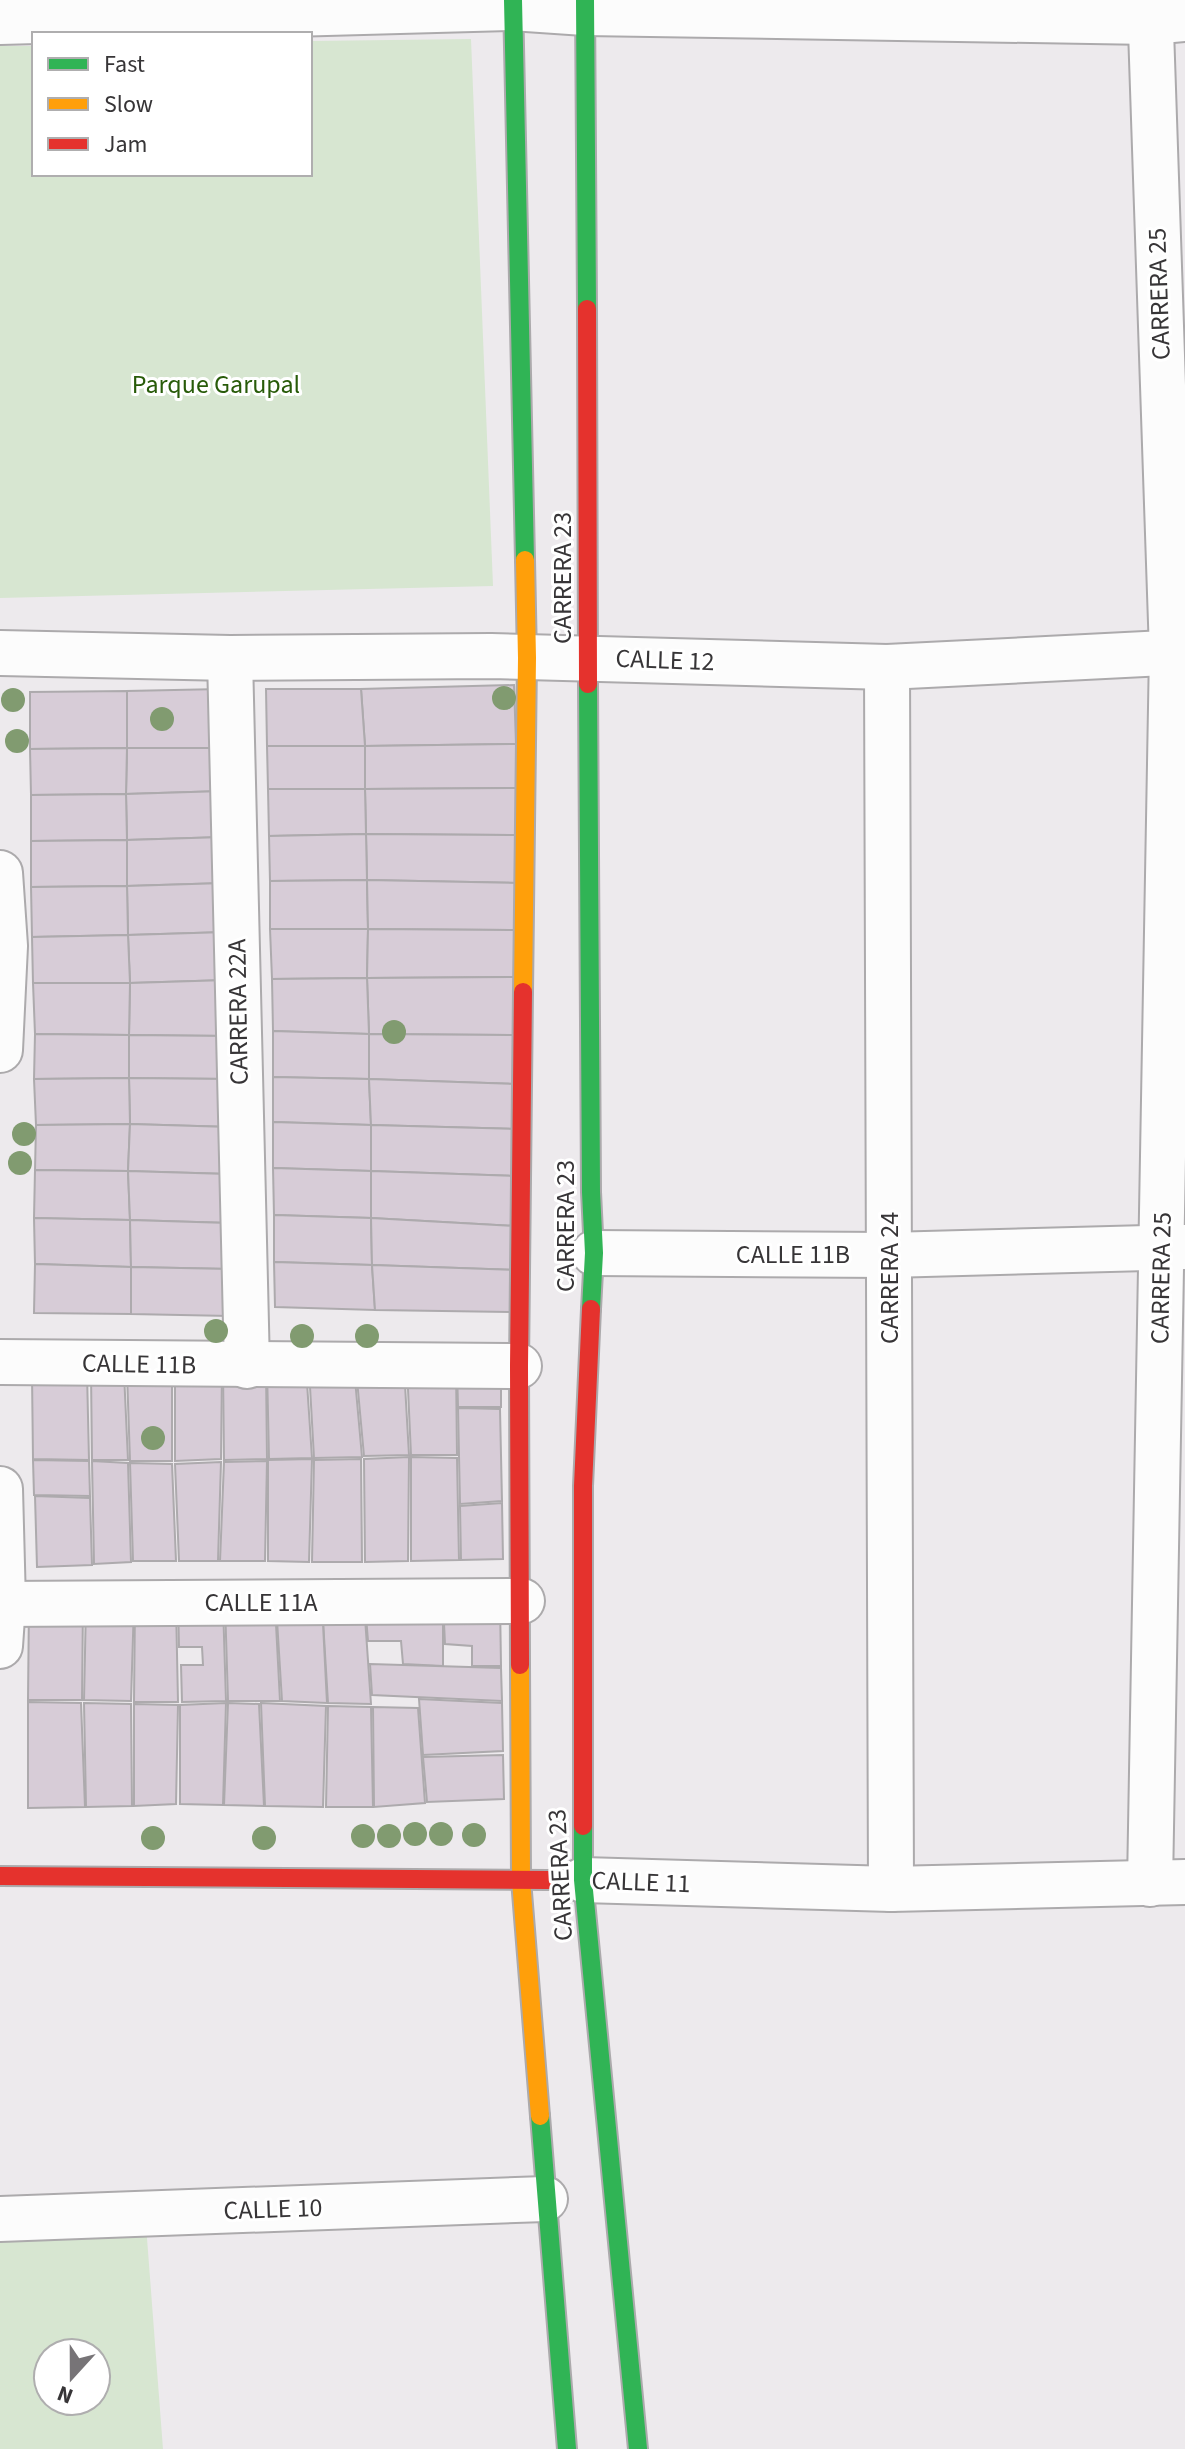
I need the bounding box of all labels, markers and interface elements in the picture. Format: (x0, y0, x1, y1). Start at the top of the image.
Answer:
legend (32, 32, 312, 176)
text: Fast (104, 47, 145, 82)
text: Slow (104, 87, 153, 122)
text: Jam (104, 127, 148, 162)
street label: CARRERA 25 (1138, 227, 1180, 361)
park label: Parque Garupal (132, 366, 300, 403)
street label: CARRERA 23 (544, 512, 581, 644)
street label: CALLE 12 (615, 640, 715, 680)
street label: CARRERA 22A (218, 938, 258, 1085)
street label: CARRERA 23 (547, 1160, 584, 1292)
street label: CARRERA 24 (871, 1212, 908, 1344)
street label: CARRERA 25 (1141, 1212, 1181, 1344)
street label: CALLE 11B (736, 1236, 850, 1273)
street label: CALLE 11B (82, 1345, 196, 1383)
street label: CALLE 11A (204, 1584, 318, 1621)
street label: CARRERA 23 (538, 1808, 582, 1942)
street label: CALLE 11 (591, 1862, 691, 1902)
street label: CALLE 10 (223, 2189, 323, 2229)
north arrow (32, 2337, 112, 2417)
text: N (53, 2377, 78, 2412)

